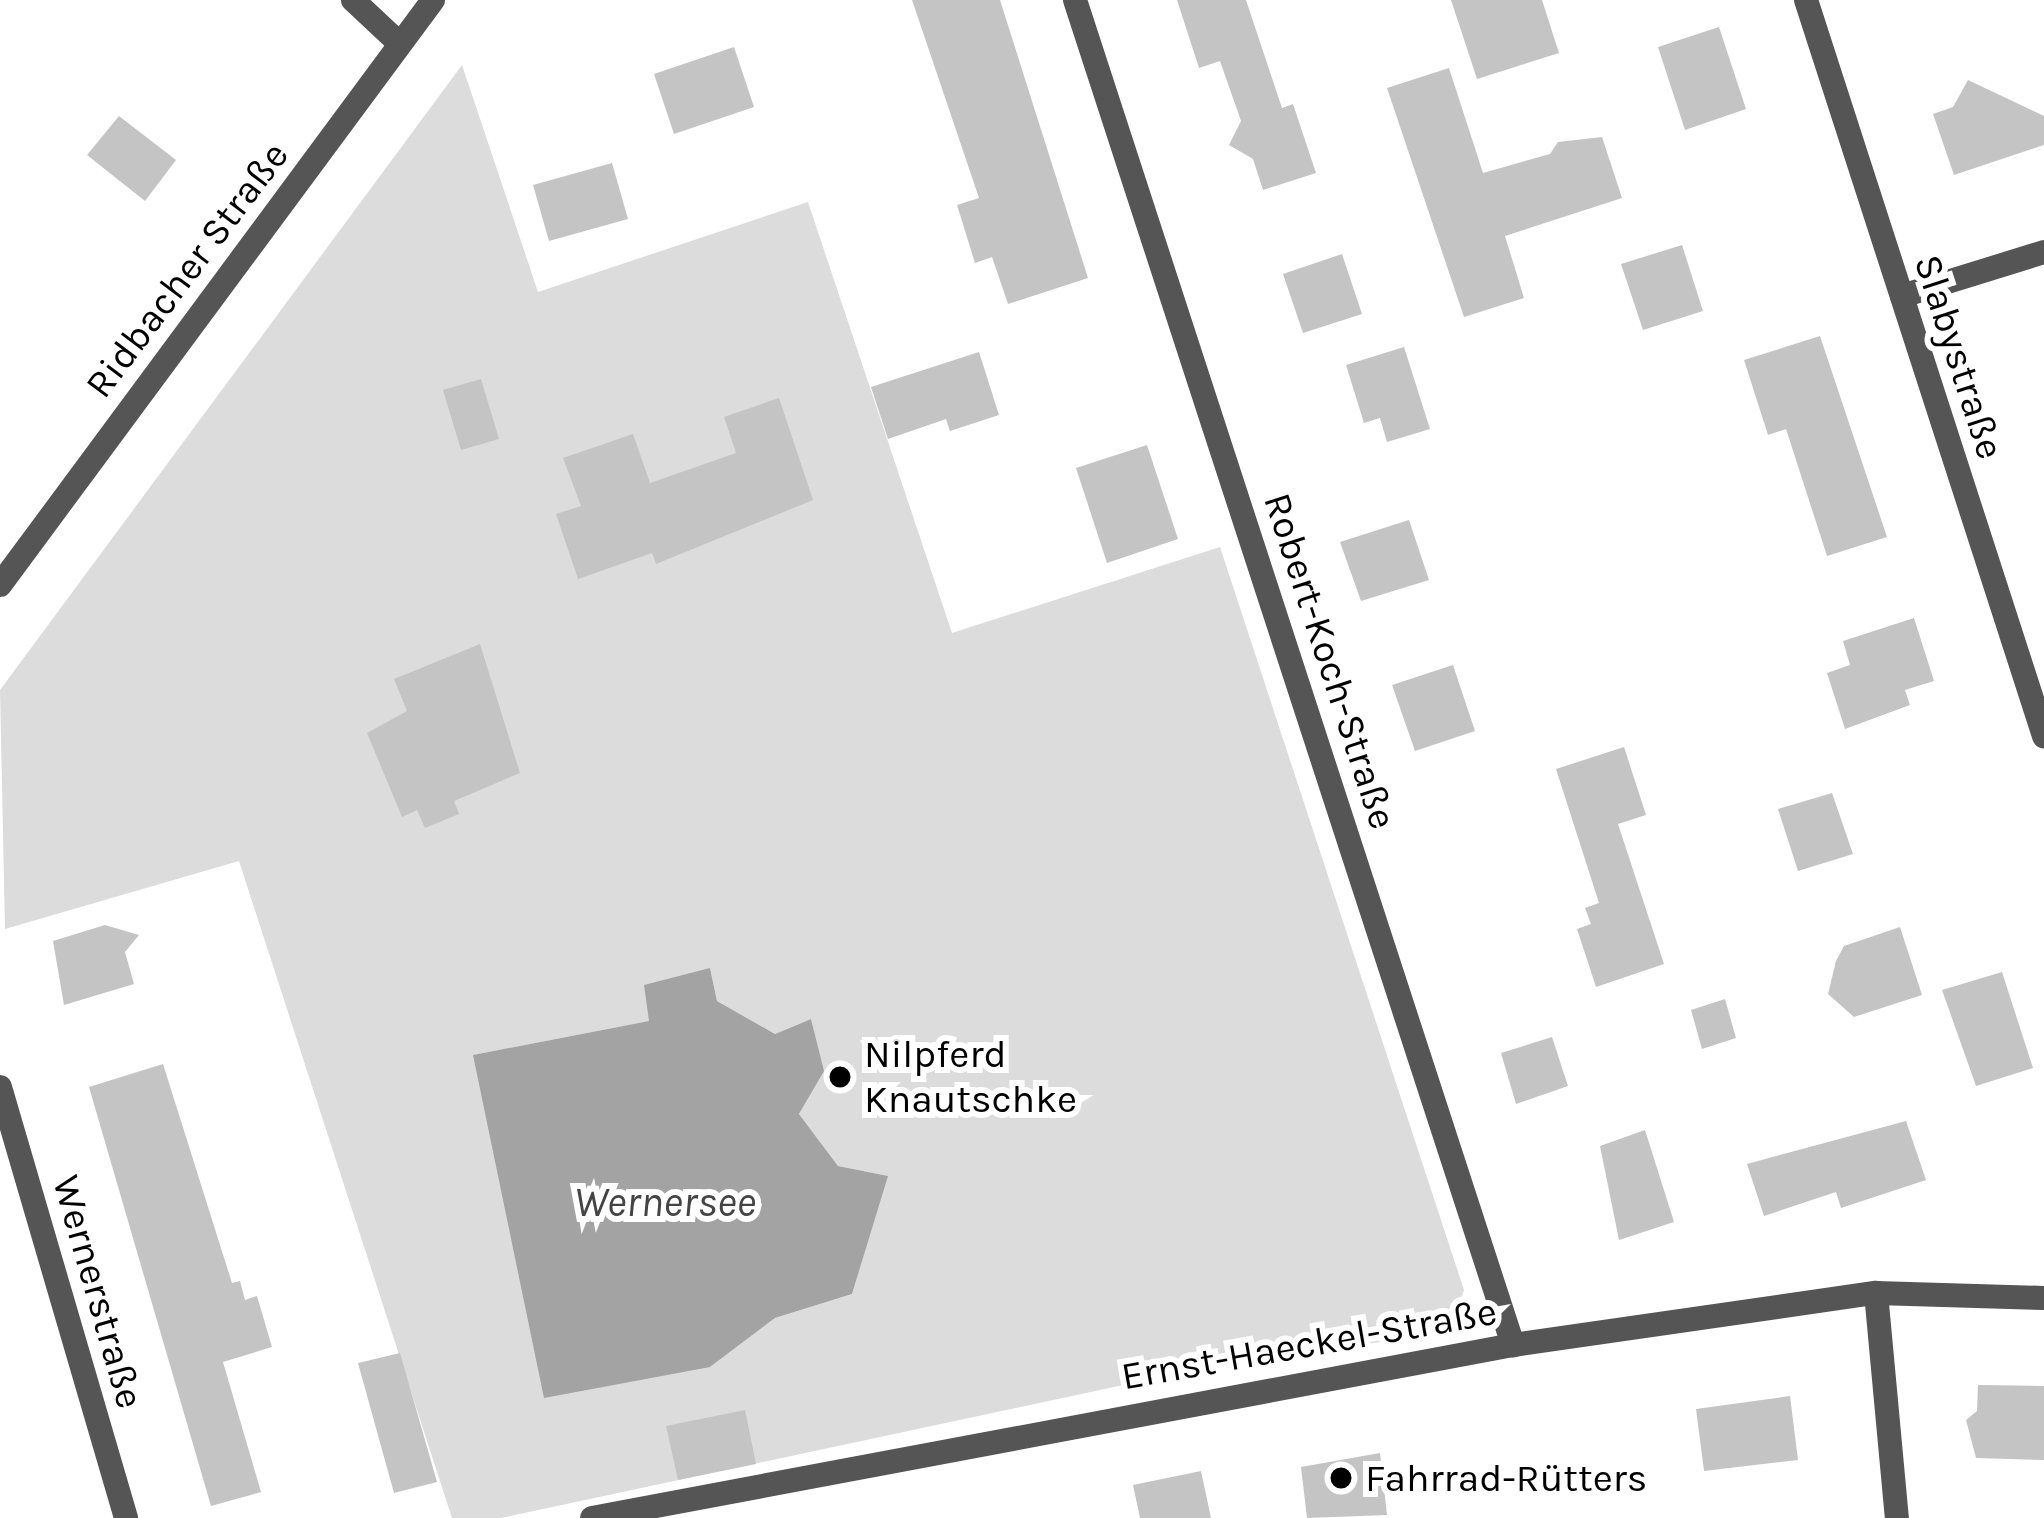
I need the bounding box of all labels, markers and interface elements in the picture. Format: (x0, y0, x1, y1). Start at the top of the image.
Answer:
street label: Ridbacher Straße (76, 133, 298, 407)
street label: Slabystraße (1904, 249, 2014, 465)
street label: Robert-Koch-Straße (1254, 487, 1406, 835)
place label: Nilpferd Knautschke (864, 1032, 1077, 1123)
marker: Nilpferd Knautschke (827, 1064, 853, 1090)
street label: Wernerstraße (42, 1170, 154, 1414)
water label: Wernersee (574, 1177, 756, 1227)
street label: Ernst-Haeckel-Straße (1118, 1288, 1500, 1400)
place label: Fahrrad-Rütters (1365, 1455, 1647, 1501)
marker: Fahrrad-Rütters (1328, 1465, 1354, 1491)

